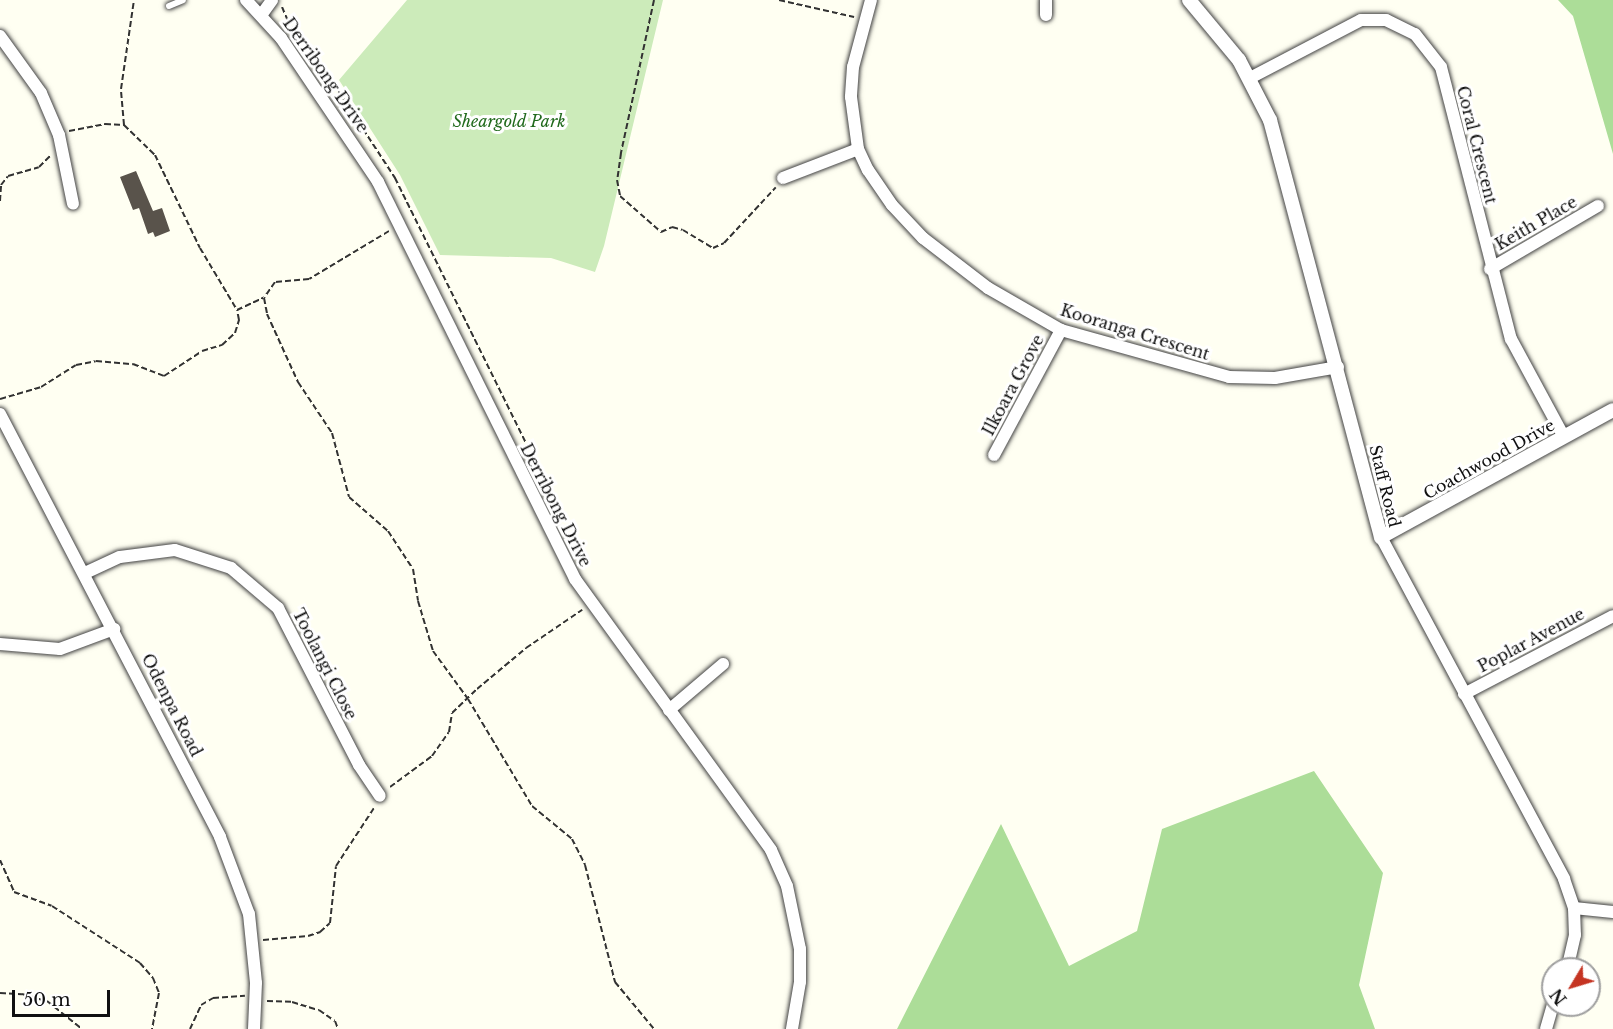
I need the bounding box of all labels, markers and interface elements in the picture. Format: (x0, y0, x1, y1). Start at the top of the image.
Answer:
street label: Derribong Drive (279, 14, 373, 136)
street label: Coral Crescent (1453, 84, 1501, 206)
park label: Sheargold Park (452, 111, 566, 131)
street label: Keith Place (1492, 192, 1580, 254)
street label: Kooranga Crescent (1058, 300, 1212, 364)
street label: Ilkoara Grove (978, 331, 1048, 439)
street label: Coachwood Drive (1420, 415, 1558, 503)
street label: Derribong Drive (517, 440, 595, 570)
street label: Staff Road (1366, 443, 1404, 529)
street label: Poplar Avenue (1474, 604, 1588, 676)
street label: Toolangi Close (289, 605, 361, 723)
street label: Odenpa Road (138, 650, 206, 760)
north arrow (1541, 957, 1601, 1017)
scale bar (15, 978, 112, 1016)
text: N (1546, 985, 1571, 1009)
text: 50 m (23, 989, 71, 1011)

